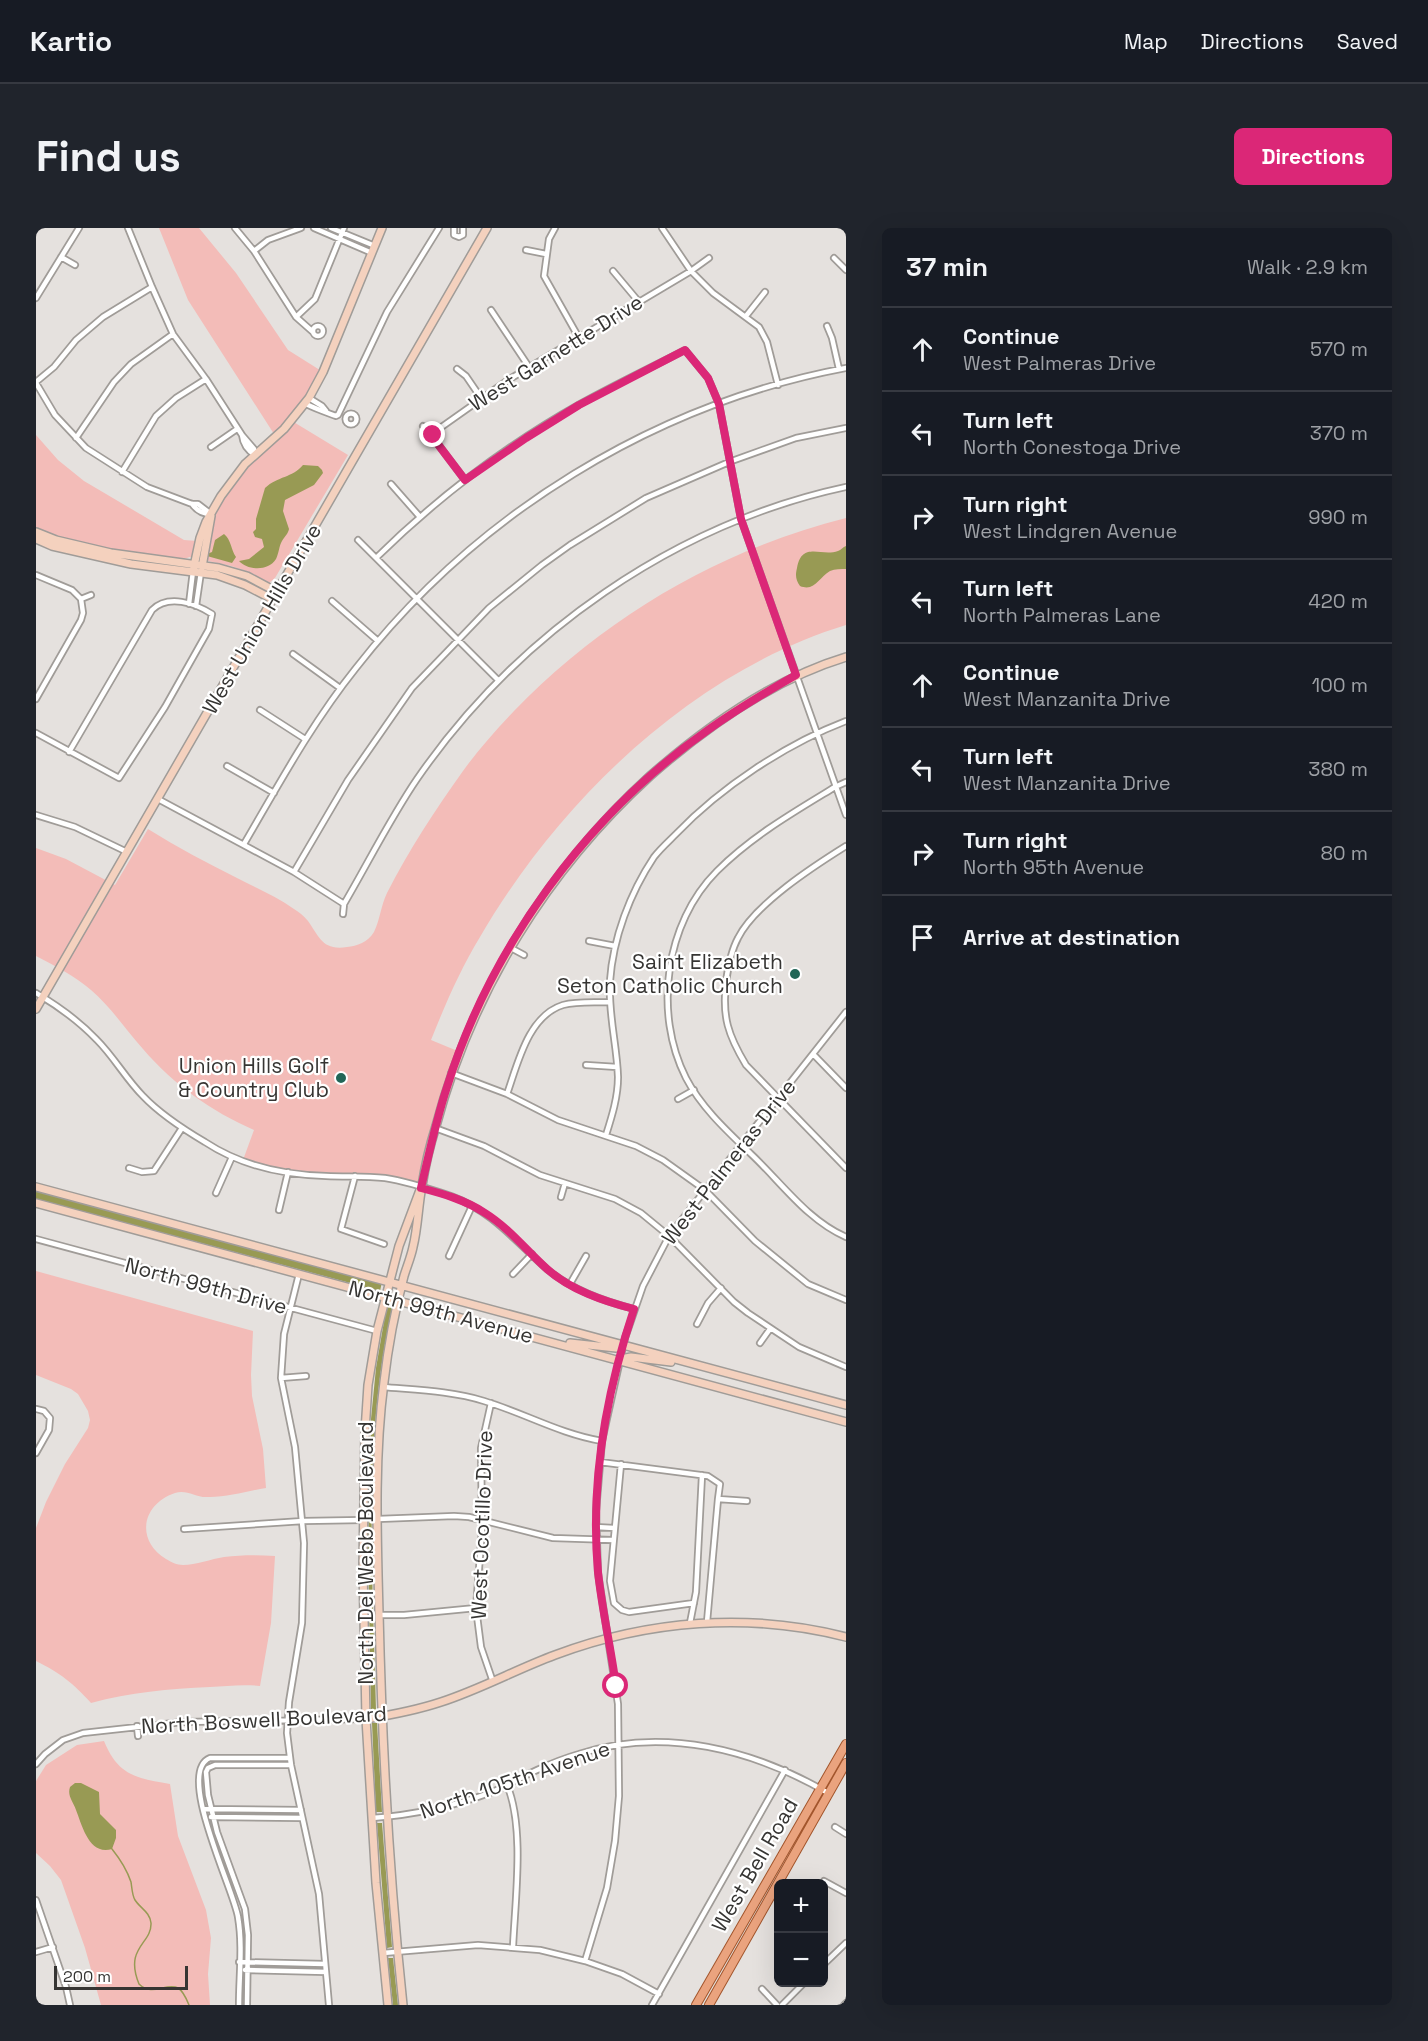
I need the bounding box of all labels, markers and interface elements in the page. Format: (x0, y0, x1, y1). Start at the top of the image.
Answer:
text: Kartio (30, 23, 112, 59)
text: Map (1124, 28, 1168, 55)
text: Directions (1201, 28, 1304, 55)
text: Saved (1337, 28, 1398, 55)
button: Directions (1234, 128, 1392, 185)
text: Find us (36, 130, 181, 183)
text: 37 min (906, 250, 988, 284)
text: Walk · 2.9 km (1247, 254, 1368, 280)
street label: West Garnette Drive (464, 288, 648, 417)
text: Continue (963, 322, 1059, 350)
icon: ahead (906, 333, 939, 366)
text: 570 m (1310, 336, 1368, 362)
text: West Palmeras Drive (963, 350, 1156, 376)
text: Turn left (963, 406, 1053, 434)
icon: left (906, 417, 939, 450)
text: 370 m (1310, 420, 1368, 446)
route end (419, 421, 445, 447)
text: North Conestoga Drive (963, 434, 1181, 460)
text: Turn right (963, 490, 1068, 518)
icon: right (906, 501, 939, 534)
text: 990 m (1308, 504, 1368, 530)
text: West Lindgren Avenue (963, 518, 1177, 544)
street label: West Union Hills Drive (196, 519, 327, 719)
text: Turn left (963, 574, 1053, 602)
icon: left (906, 585, 939, 618)
text: 420 m (1308, 588, 1368, 614)
text: North Palmeras Lane (963, 602, 1161, 628)
text: Continue (963, 658, 1059, 686)
icon: ahead (906, 669, 939, 702)
text: 100 m (1312, 672, 1368, 698)
text: West Manzanita Drive (963, 686, 1171, 712)
text: Turn left (963, 742, 1053, 770)
icon: left (906, 753, 939, 786)
text: 380 m (1308, 756, 1368, 782)
text: West Manzanita Drive (963, 770, 1171, 796)
text: Turn right (963, 826, 1068, 854)
icon: right (906, 837, 939, 870)
text: 80 m (1320, 840, 1368, 866)
text: North 95th Avenue (963, 854, 1144, 880)
icon: arrive (906, 921, 939, 954)
text: Arrive at destination (963, 923, 1180, 951)
place label: Saint Elizabeth Seton Catholic Church (557, 948, 783, 999)
marker: Saint Elizabeth Seton Catholic Church (788, 967, 802, 981)
place label: Union Hills Golf & Country Club (178, 1052, 329, 1103)
marker: Union Hills Golf & Country Club (334, 1071, 348, 1085)
street label: West Palmeras Drive (656, 1073, 802, 1250)
street label: North 99th Drive (122, 1251, 290, 1320)
street label: North 99th Avenue (346, 1274, 537, 1349)
street label: North Del Webb Boulevard (352, 1421, 379, 1685)
street label: West Ocotillo Drive (465, 1430, 498, 1620)
route start (602, 1672, 628, 1698)
street label: North Boswell Boulevard (140, 1700, 388, 1739)
street label: North 105th Avenue (416, 1734, 614, 1825)
street label: West Bell Road (705, 1793, 804, 1936)
map controls (774, 1879, 828, 1987)
button: + (774, 1879, 828, 1933)
button: − (774, 1933, 828, 1987)
scale bar (54, 1963, 188, 1990)
text: 200 m (63, 1966, 111, 1987)

